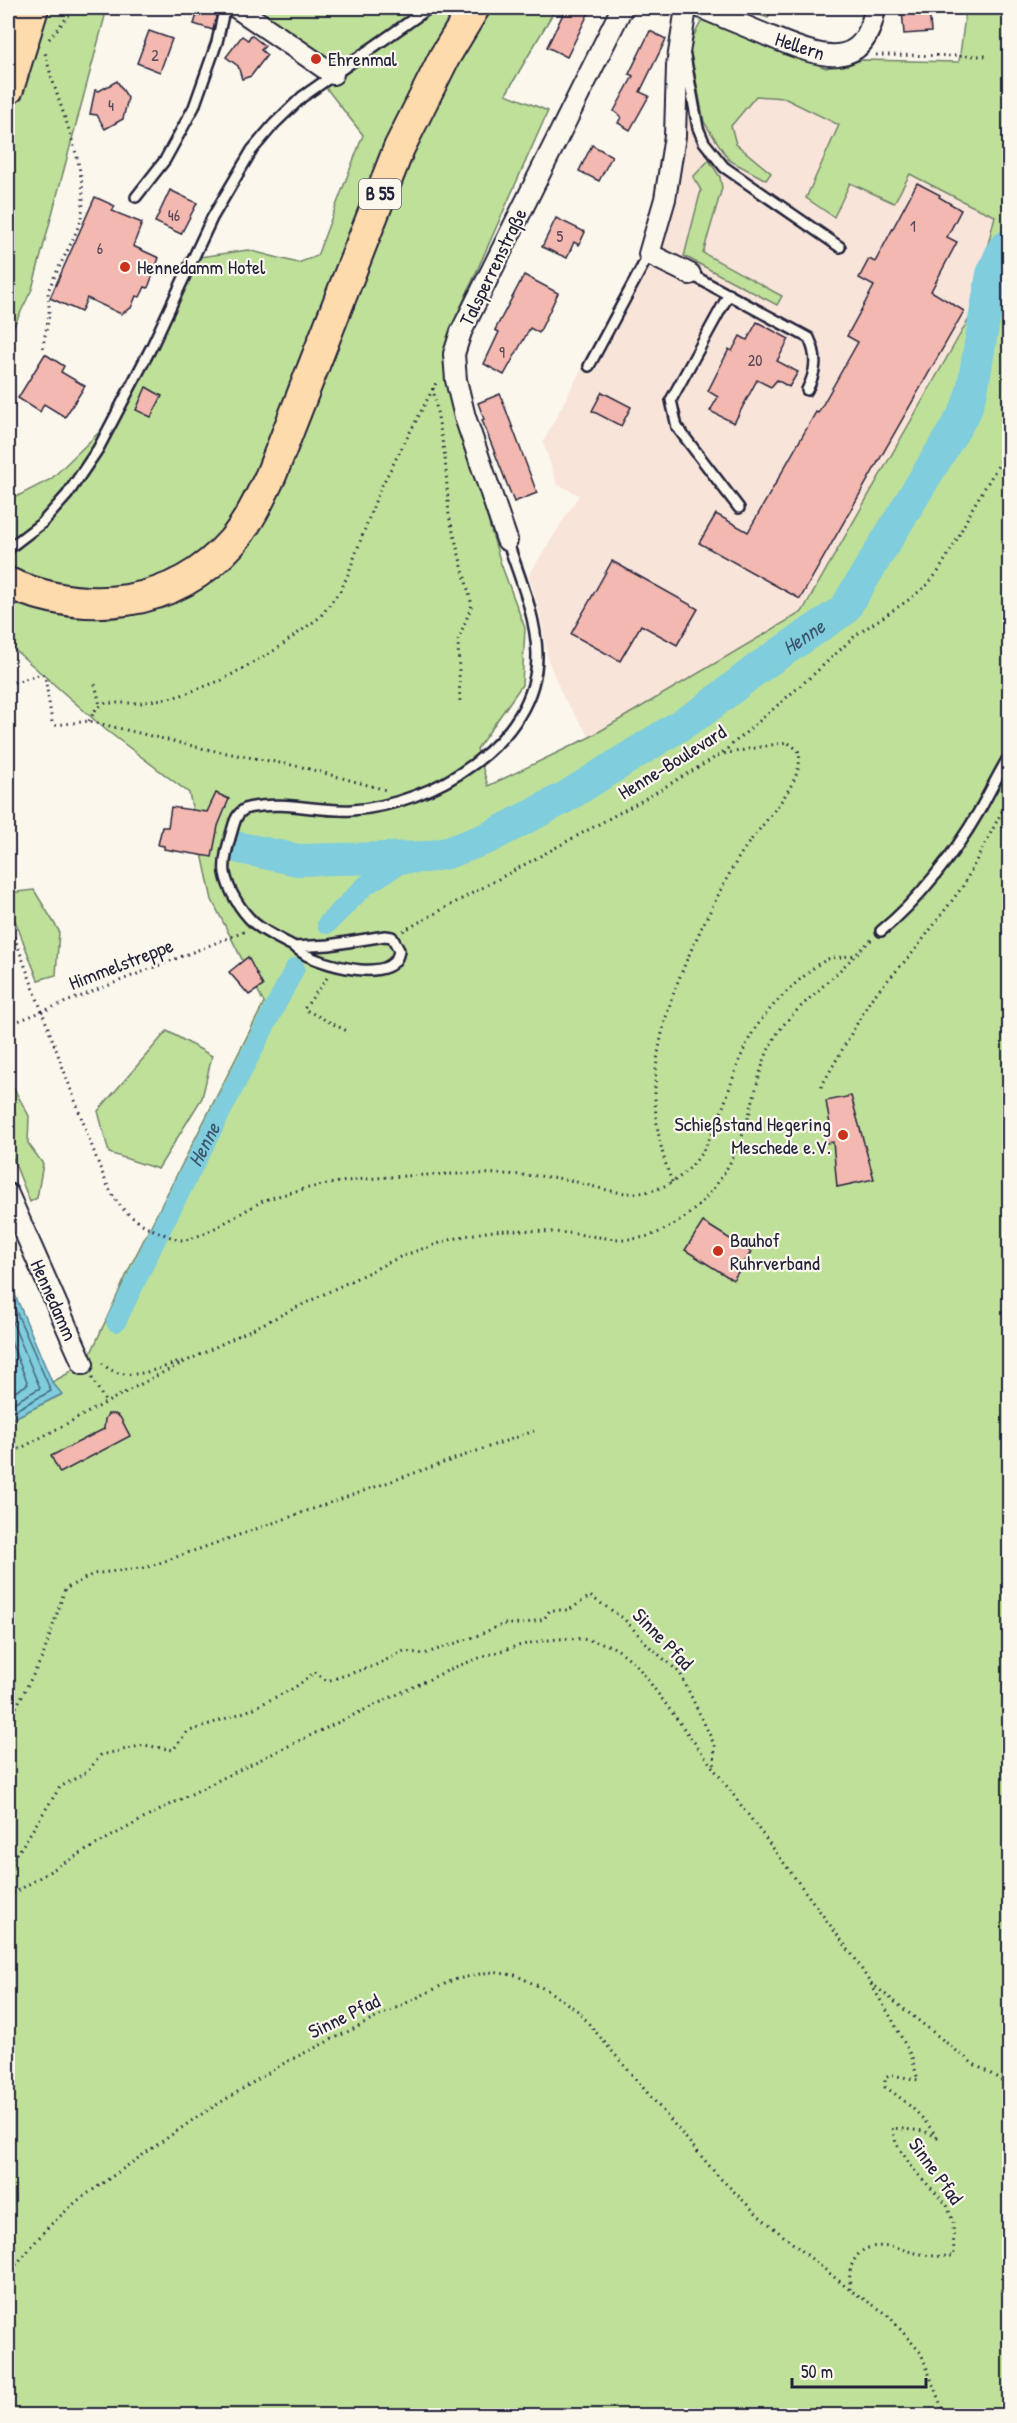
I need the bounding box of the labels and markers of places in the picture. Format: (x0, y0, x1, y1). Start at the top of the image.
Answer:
place label: Ehrenmal (328, 45, 397, 72)
marker: Ehrenmal (309, 52, 323, 66)
place label: Hennedamm Hotel (137, 253, 266, 280)
marker: Hennedamm Hotel (118, 260, 132, 274)
place label: Schießstand Hegering Meschede e.V. (674, 1110, 831, 1160)
marker: Schießstand Hegering Meschede e.V. (836, 1128, 850, 1142)
place label: Bauhof Ruhrverband (730, 1226, 820, 1276)
marker: Bauhof Ruhrverband (711, 1244, 725, 1258)

